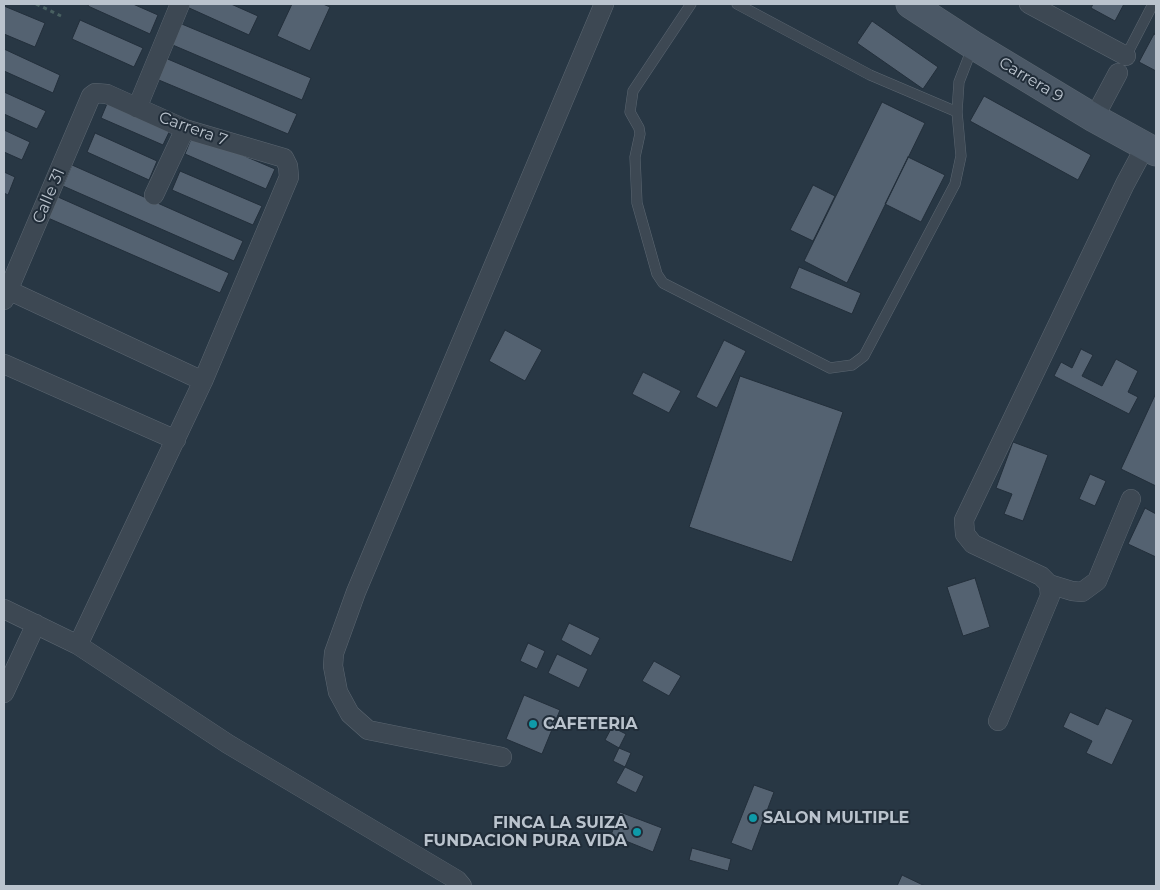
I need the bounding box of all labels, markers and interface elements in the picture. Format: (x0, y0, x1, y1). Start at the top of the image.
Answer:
street label: Carrera 9 (995, 53, 1067, 107)
street label: Carrera 7 (156, 108, 230, 150)
street label: Calle 31 (29, 166, 69, 226)
place label: CAFETERIA (543, 714, 637, 734)
marker: CAFETERIA (527, 718, 539, 730)
place label: SALON MULTIPLE (763, 808, 909, 828)
marker: SALON MULTIPLE (747, 812, 759, 824)
place label: FINCA LA SUIZA FUNDACION PURA VIDA (423, 813, 627, 851)
marker: FINCA LA SUIZA FUNDACION PURA VIDA (631, 826, 643, 838)

